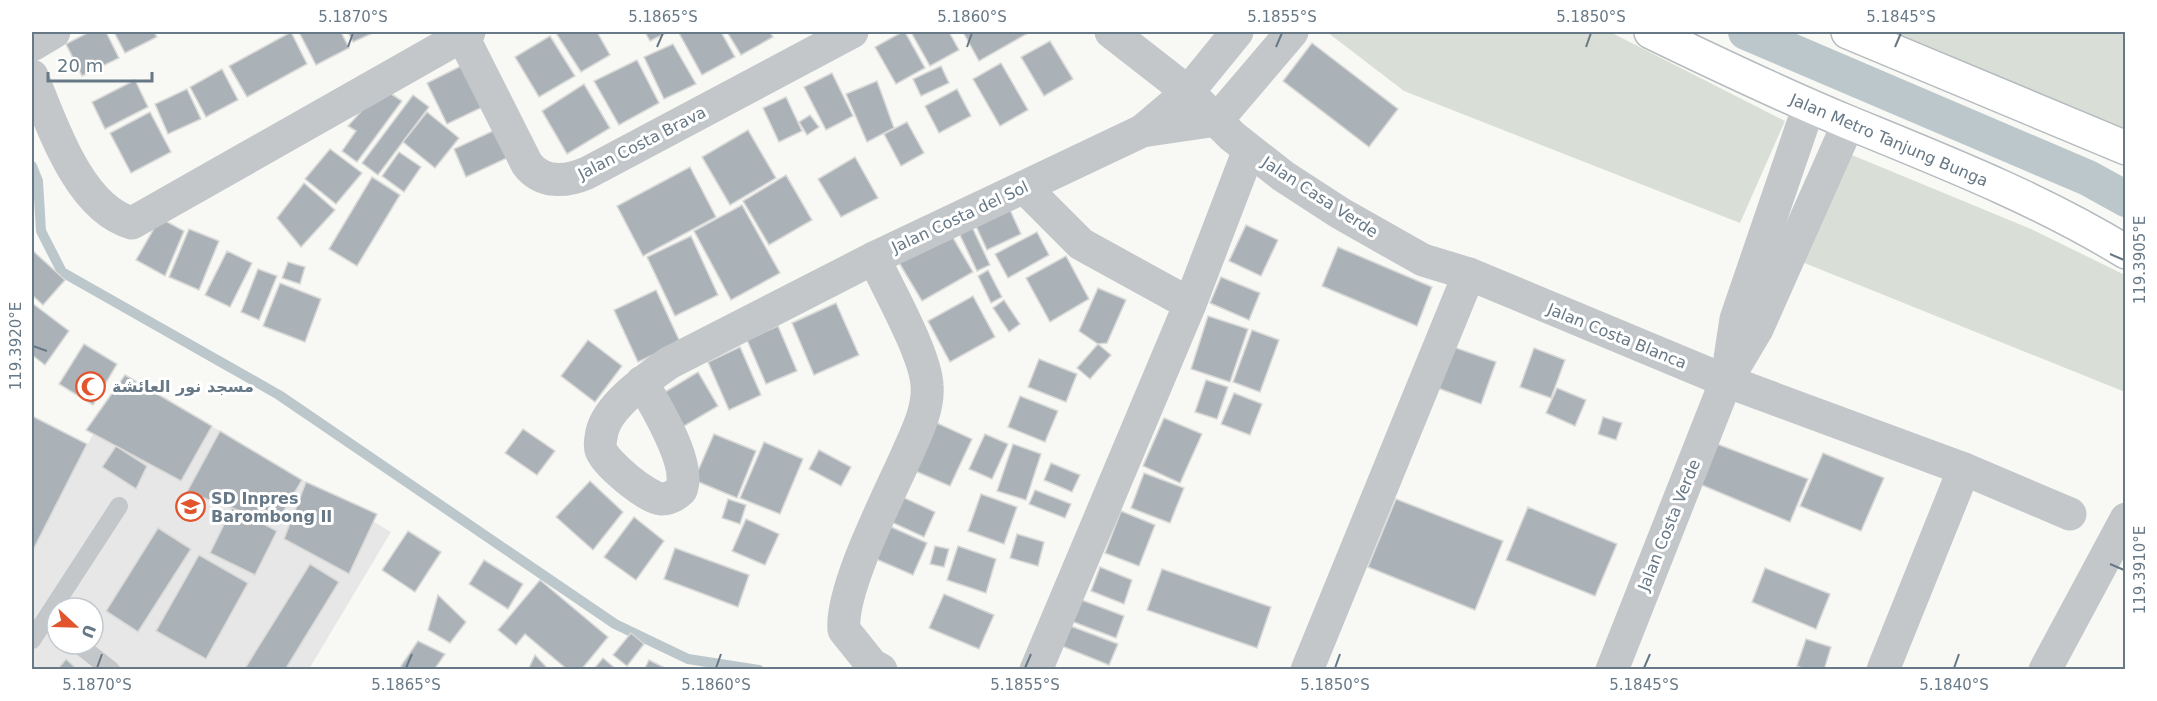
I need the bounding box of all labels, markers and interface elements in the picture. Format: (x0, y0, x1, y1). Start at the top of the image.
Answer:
text: 5.1870°S (318, 8, 388, 26)
text: 5.1865°S (628, 8, 698, 26)
text: 5.1860°S (937, 8, 1007, 26)
text: 5.1855°S (1247, 8, 1317, 26)
text: 5.1850°S (1556, 8, 1626, 26)
text: 5.1845°S (1866, 8, 1936, 26)
scale bar (48, 45, 152, 83)
text: 20 m (57, 55, 103, 76)
street label: Jalan Metro Tanjung Bunga (1786, 89, 1991, 190)
street label: Jalan Costa Brava (574, 103, 709, 184)
street label: Jalan Casa Verde (1258, 152, 1381, 241)
street label: Jalan Costa del Sol (888, 177, 1031, 257)
text: 119.3905°E (2131, 216, 2149, 304)
street label: Jalan Costa Blanca (1544, 299, 1689, 373)
text: 119.3920°E (7, 302, 25, 390)
mosque icon: مسجد نور العائشة (75, 370, 107, 402)
place label: مسجد نور العائشة (112, 377, 254, 396)
street label: Jalan Costa Verde (1634, 456, 1704, 595)
place label: SD Inpres Barombong II (211, 489, 332, 526)
school or university icon: SD Inpres Barombong II (174, 491, 206, 523)
text: 119.3910°E (2131, 526, 2149, 614)
north arrow (45, 596, 105, 656)
text: U (77, 622, 100, 641)
text: 5.1870°S (62, 676, 132, 694)
text: 5.1865°S (371, 676, 441, 694)
text: 5.1860°S (681, 676, 751, 694)
text: 5.1855°S (990, 676, 1060, 694)
text: 5.1850°S (1300, 676, 1370, 694)
text: 5.1845°S (1609, 676, 1679, 694)
text: 5.1840°S (1919, 676, 1989, 694)

